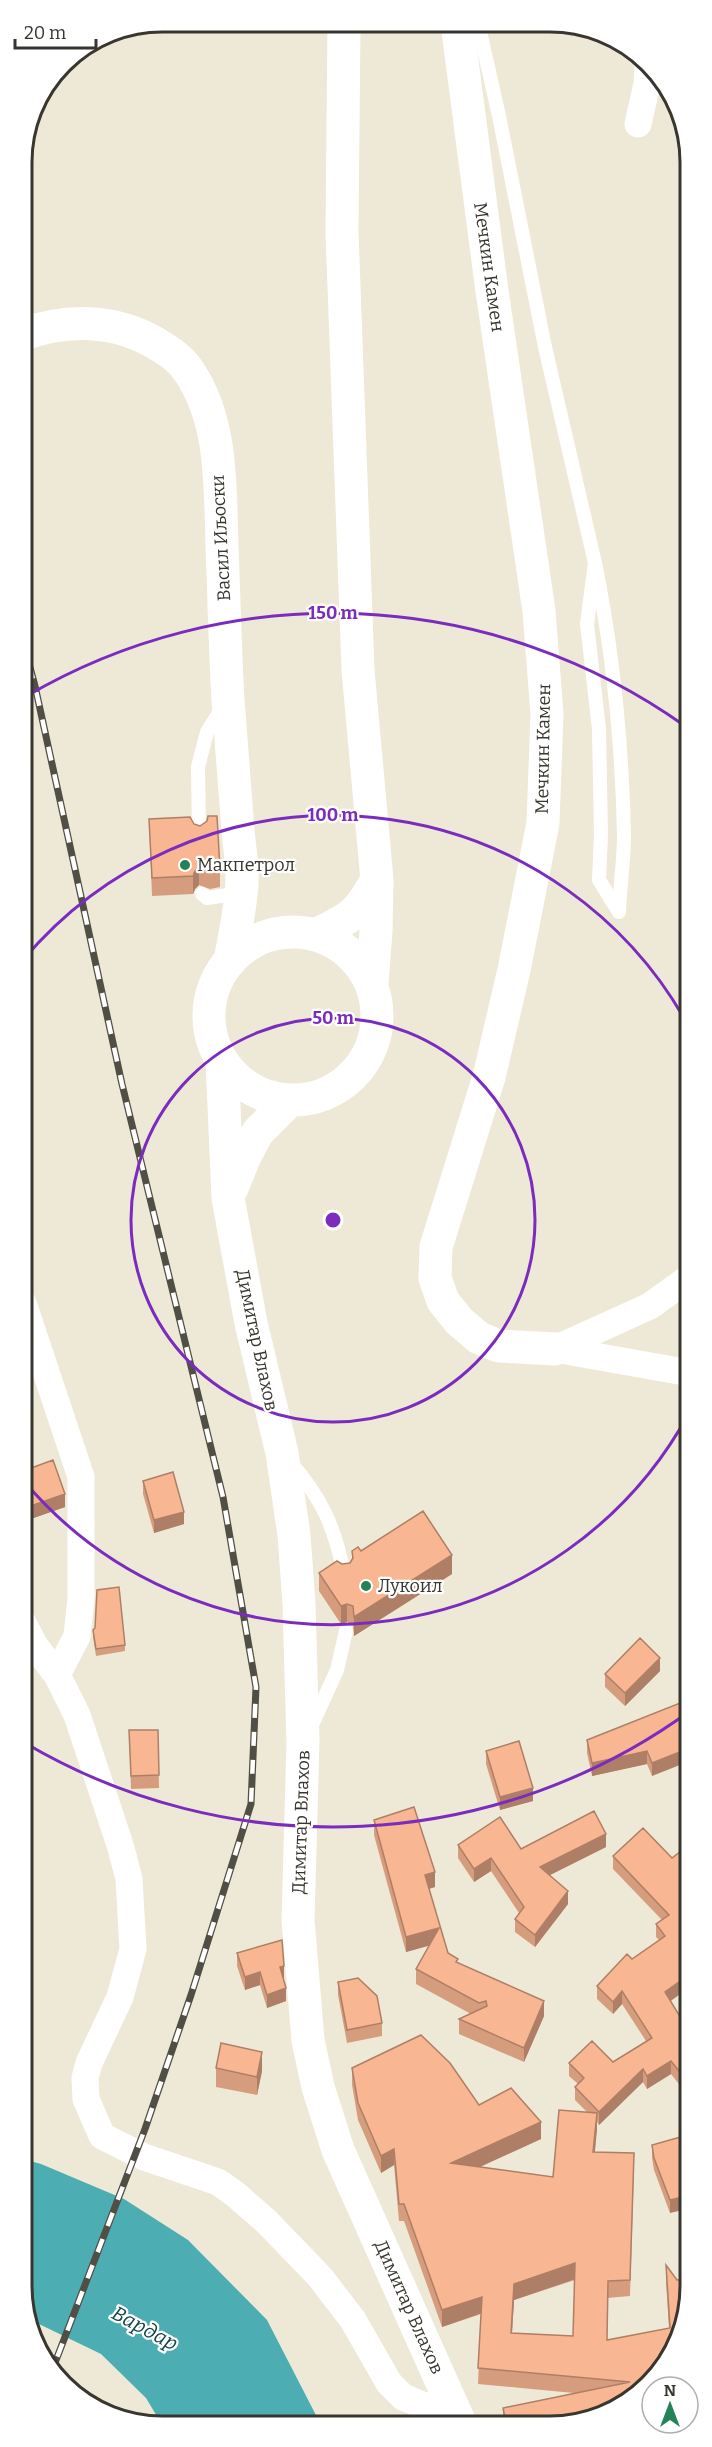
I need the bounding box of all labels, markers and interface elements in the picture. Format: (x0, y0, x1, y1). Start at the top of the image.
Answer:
scale bar (15, 12, 96, 50)
text: 20 m (24, 22, 66, 44)
street label: Мечкин Камен (469, 201, 509, 333)
street label: Васил Иљоски (207, 474, 235, 602)
text: 150 m (308, 602, 358, 624)
street label: Мечкин Камен (531, 683, 555, 814)
text: 100 m (307, 804, 359, 826)
place label: Макпетрол (197, 854, 295, 876)
marker: Макпетрол (178, 858, 192, 872)
text: 50 m (312, 1007, 354, 1029)
centre of rings (323, 1210, 343, 1230)
street label: Димитар Влахов (231, 1267, 283, 1413)
place label: Лукоил (378, 1575, 443, 1597)
marker: Лукоил (359, 1579, 373, 1593)
street label: Димитар Влахов (287, 1750, 315, 1894)
street label: Димитар Влахов (370, 2237, 448, 2377)
water label: Вардар (108, 2301, 182, 2355)
north arrow (640, 2375, 700, 2435)
text: N (664, 2381, 676, 2400)

